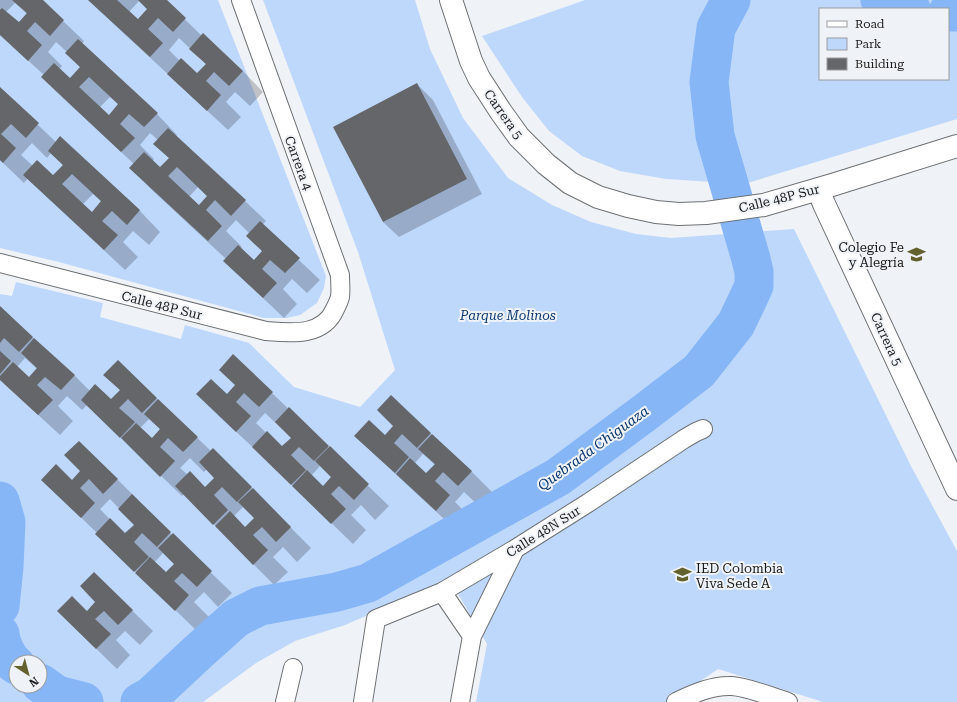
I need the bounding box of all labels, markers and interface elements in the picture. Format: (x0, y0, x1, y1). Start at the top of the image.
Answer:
legend (819, 8, 949, 80)
text: Road (855, 17, 885, 31)
text: Park (855, 37, 882, 51)
text: Building (855, 57, 904, 71)
street label: Carrera 5 (481, 87, 526, 142)
street label: Carrera 4 (282, 134, 316, 193)
street label: Calle 48P Sur (737, 181, 822, 216)
place label: Colegio Fe y Alegría (838, 240, 904, 270)
school or university icon: Colegio Fe y Alegría (907, 244, 927, 264)
street label: Calle 48P Sur (120, 288, 204, 323)
park label: Parque Molinos (459, 308, 556, 323)
street label: Carrera 5 (868, 310, 905, 368)
water label: Quebrada Chiguaza (534, 402, 652, 494)
street label: Calle 48N Sur (503, 502, 584, 560)
place label: IED Colombia Viva Sede A (696, 561, 783, 591)
school or university icon: IED Colombia Viva Sede A (673, 565, 693, 585)
north arrow (8, 654, 48, 694)
text: N (26, 674, 41, 690)

